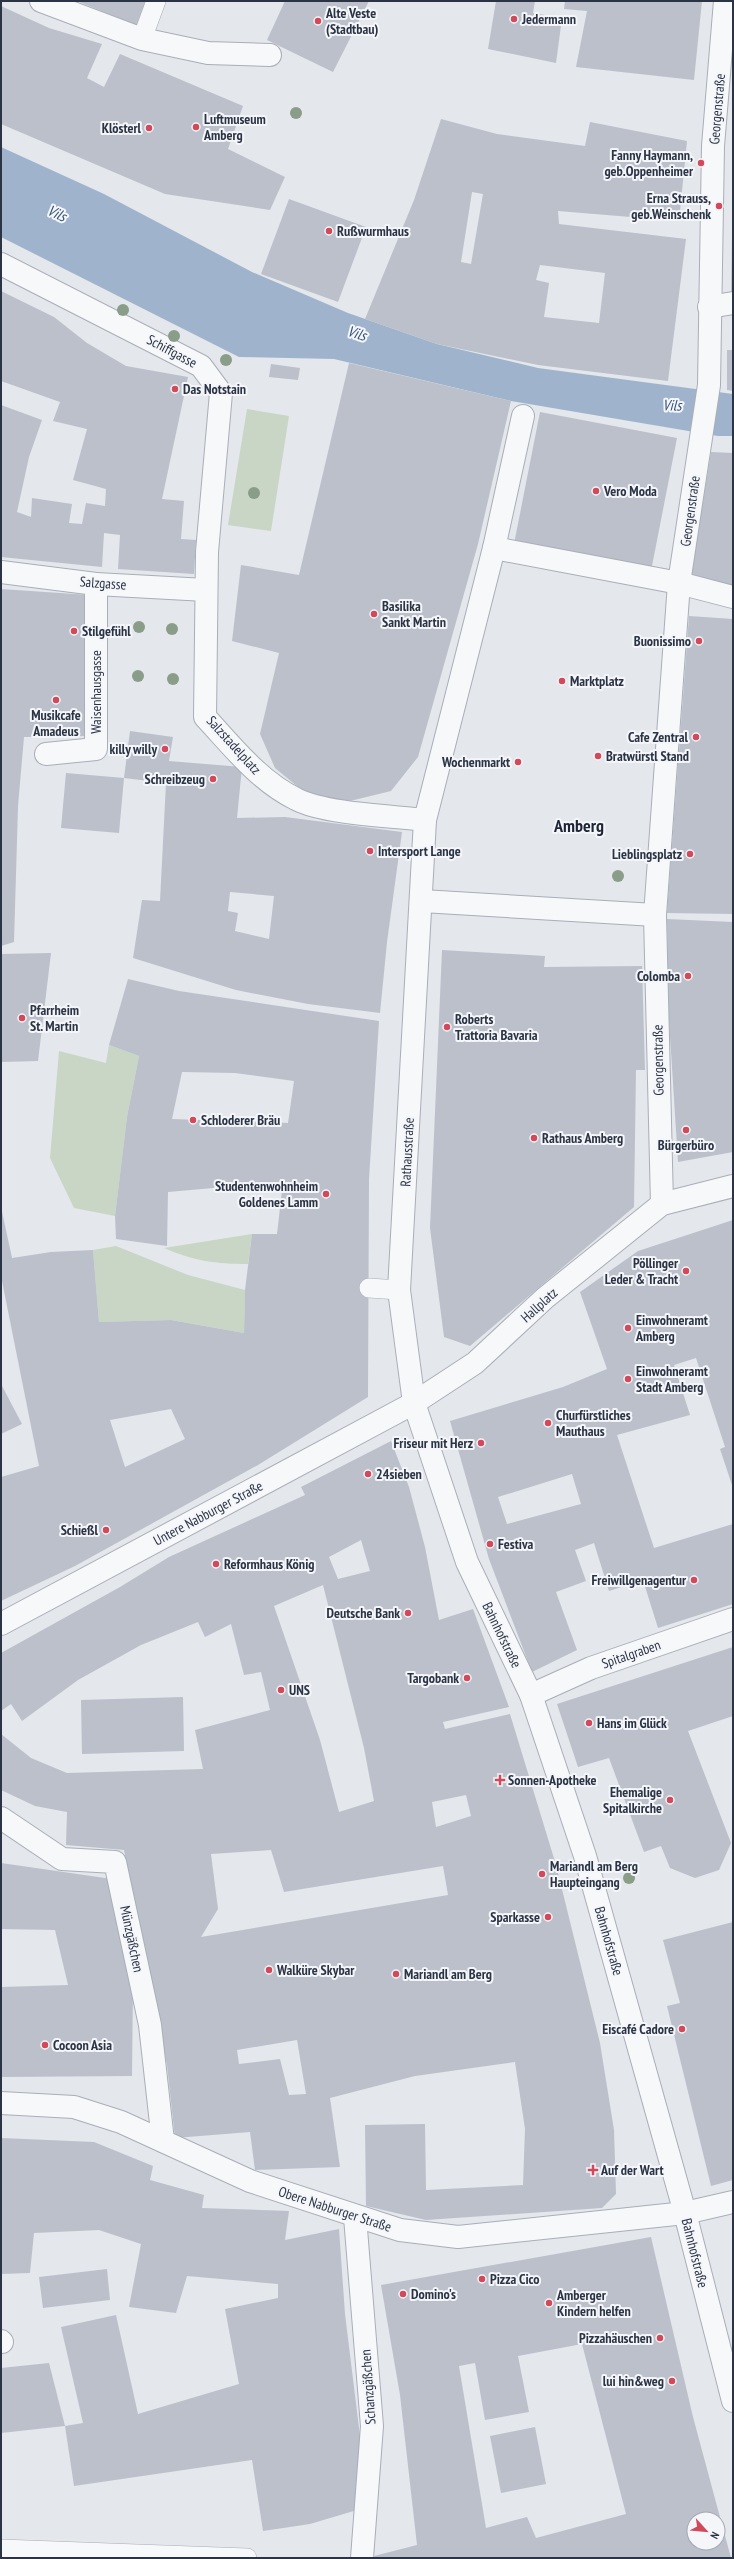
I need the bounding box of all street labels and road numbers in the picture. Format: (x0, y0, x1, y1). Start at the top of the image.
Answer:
street label: Georgenstraße (705, 73, 729, 145)
street label: Schiffgasse (144, 330, 200, 372)
street label: Georgenstraße (676, 474, 704, 547)
street label: Salzgasse (79, 572, 127, 594)
street label: Waisenhausgasse (87, 650, 105, 734)
street label: Salzstadelplatz (203, 712, 265, 778)
street label: Georgenstraße (648, 1024, 668, 1096)
street label: Rathausstraße (396, 1117, 418, 1187)
street label: Hallplatz (517, 1284, 561, 1326)
street label: Untere Nabburger Straße (150, 1476, 266, 1549)
street label: Bahnhofstraße (478, 1599, 526, 1671)
street label: Spitalgraben (599, 1636, 663, 1672)
street label: Münzgäßchen (116, 1904, 148, 1974)
street label: Bahnhofstraße (591, 1904, 627, 1978)
street label: Obere Nabburger Straße (276, 2182, 394, 2236)
street label: Bahnhofstraße (678, 2216, 712, 2290)
street label: Schanzgäßchen (356, 2349, 380, 2425)

